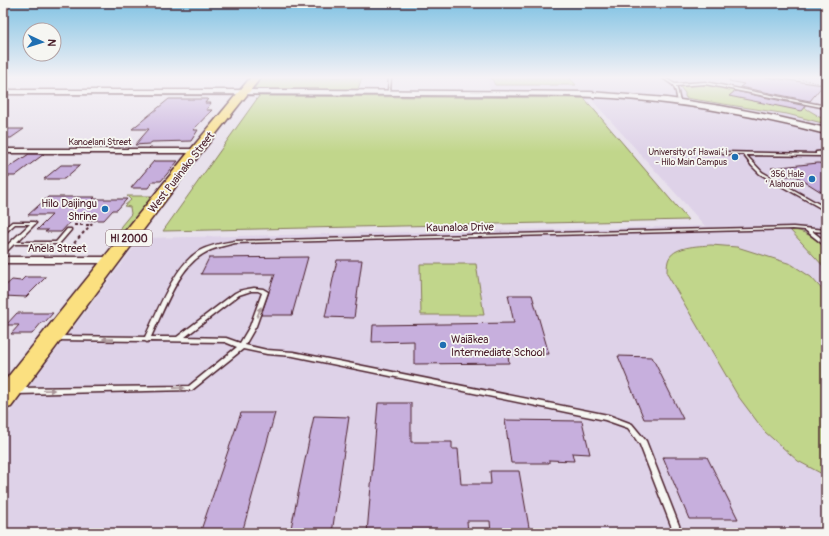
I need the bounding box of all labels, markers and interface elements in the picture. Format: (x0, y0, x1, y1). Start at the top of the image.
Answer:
north arrow (22, 22, 62, 62)
text: N (45, 38, 58, 47)
street label: West Puainako Street (146, 129, 217, 215)
street label: Kanoelani Street (68, 137, 132, 148)
place label: University of Hawaiʻi - Hilo Main Campus (648, 147, 727, 168)
marker: University of Hawaiʻi - Hilo Main Campus (730, 152, 740, 162)
place label: 356 Hale ʻAlahonua (764, 169, 805, 190)
marker: 356 Hale ʻAlahonua (807, 174, 817, 184)
place label: Hilo Daijingu Shrine (41, 197, 98, 223)
marker: Hilo Daijingu Shrine (100, 204, 110, 214)
street label: Kaunaloa Drive (426, 220, 495, 235)
road number: HI 2000 (106, 230, 152, 246)
street label: Anela Street (28, 242, 87, 255)
one-way arrow (256, 305, 262, 317)
place label: Waiākea Intermediate School (451, 333, 545, 359)
one-way arrow (101, 336, 114, 342)
marker: Waiākea Intermediate School (438, 340, 448, 350)
one-way arrow (173, 385, 186, 391)
one-way arrow (43, 387, 56, 393)

